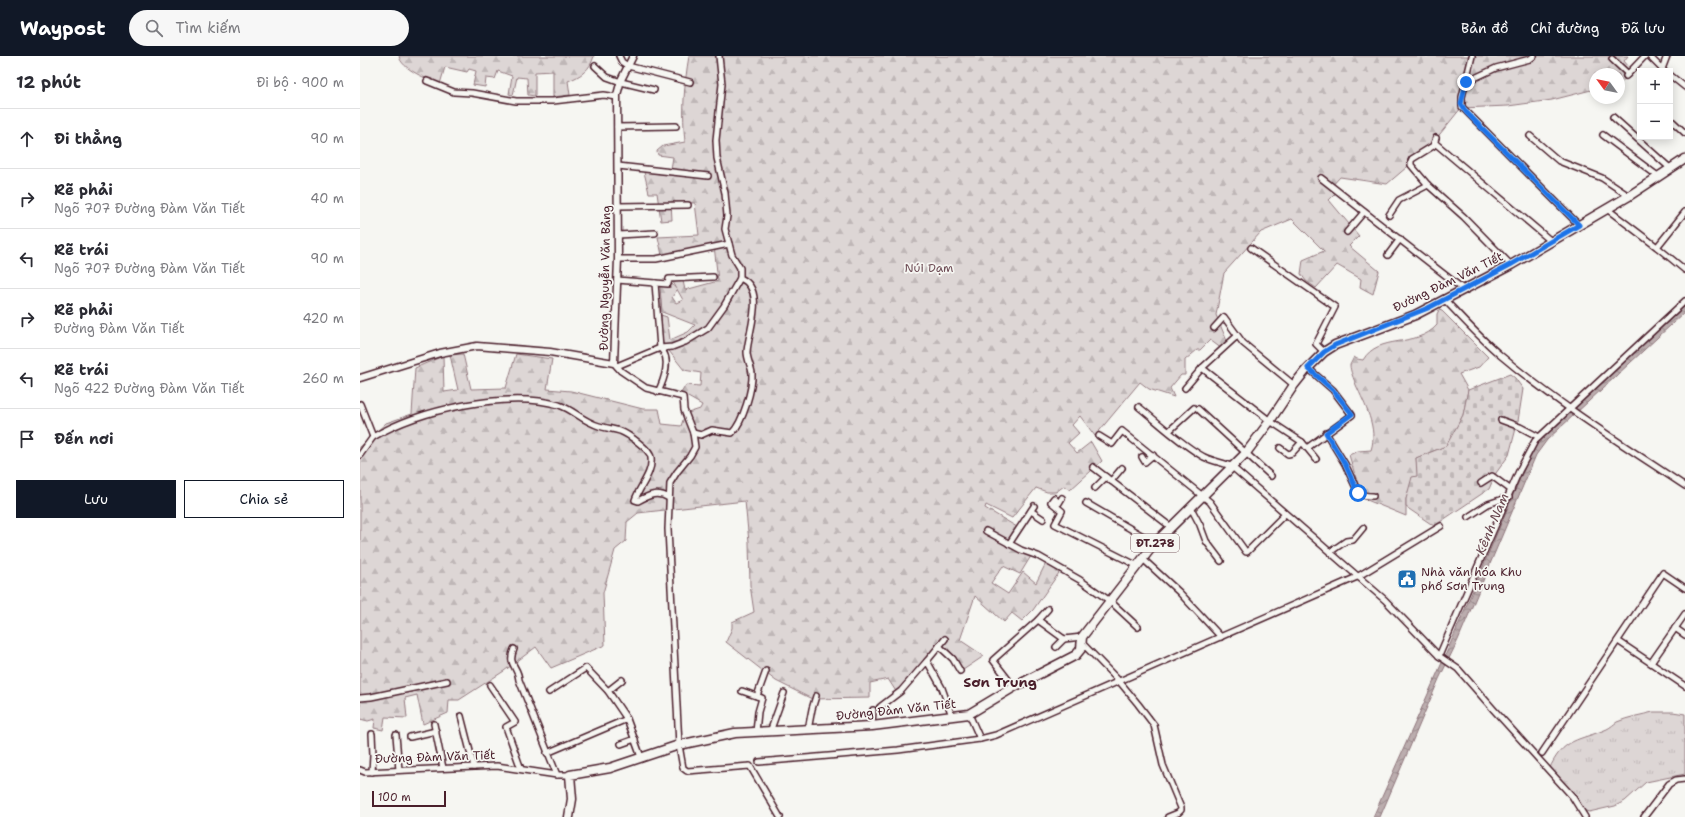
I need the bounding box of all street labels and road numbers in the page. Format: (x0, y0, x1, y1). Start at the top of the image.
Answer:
street label: Đường Nguyễn Văn Bảng (596, 205, 614, 351)
street label: Đường Đàm Văn Tiết (1390, 248, 1506, 316)
road number: ĐT.278 (1131, 534, 1179, 552)
street label: Đường Đàm Văn Tiết (835, 696, 957, 724)
street label: Đường Đàm Văn Tiết (374, 747, 496, 767)

